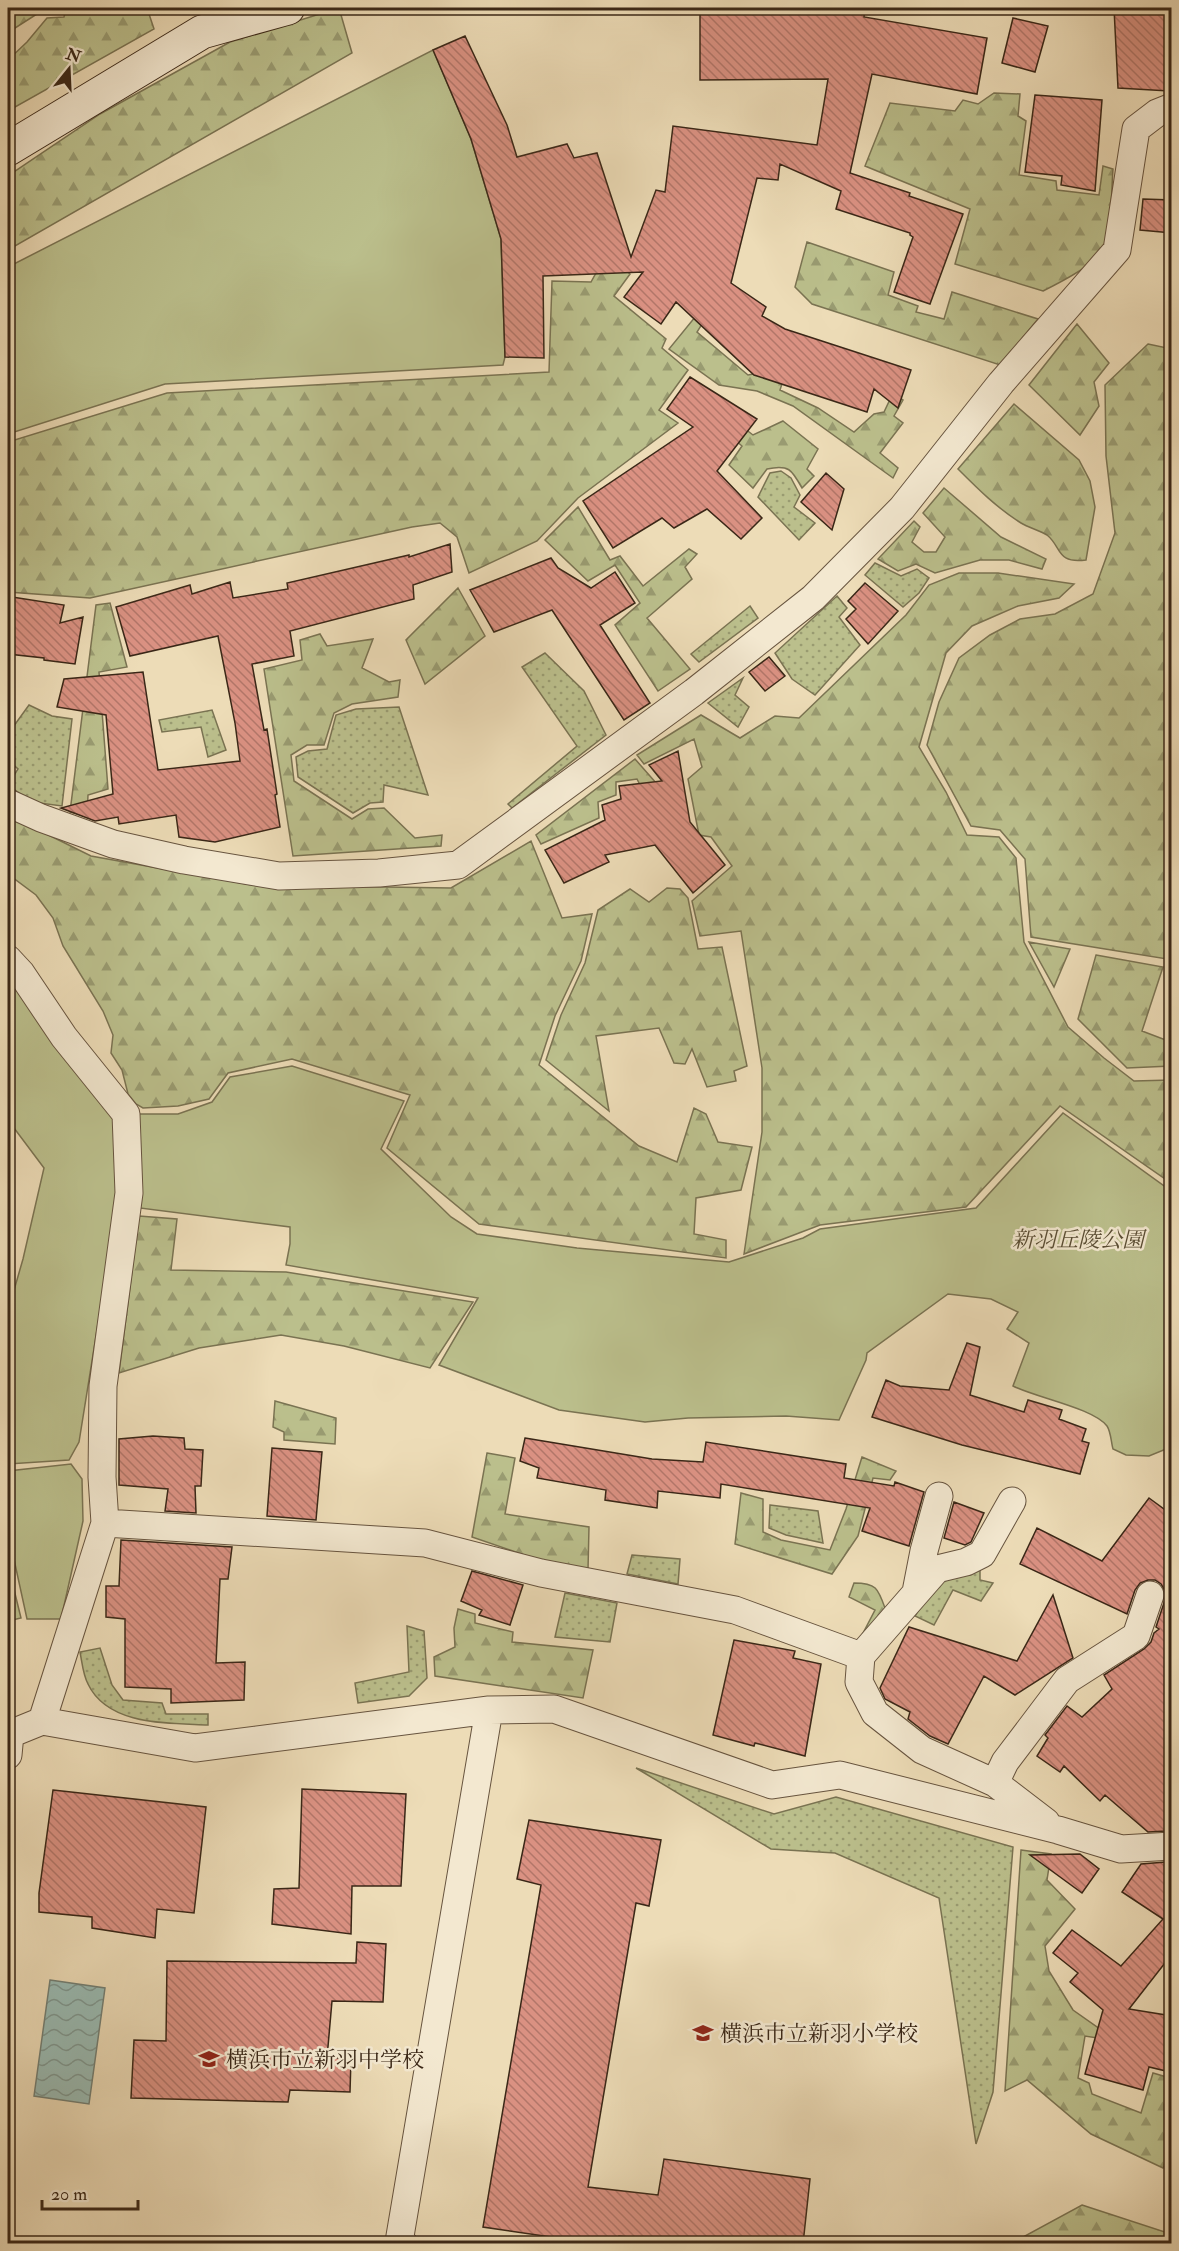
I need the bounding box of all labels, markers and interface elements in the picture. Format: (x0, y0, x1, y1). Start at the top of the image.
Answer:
north arrow (39, 39, 99, 99)
text: N (62, 44, 84, 68)
park label: 新羽丘陵公園 (1012, 1226, 1147, 1254)
place label: 横浜市立新羽小学校 (720, 2020, 918, 2048)
school or university icon: 横浜市立新羽小学校 (691, 2021, 715, 2045)
place label: 横浜市立新羽中学校 (226, 2046, 424, 2074)
school or university icon: 横浜市立新羽中学校 (197, 2047, 221, 2071)
scale bar (42, 2173, 138, 2211)
text: 20 m (51, 2183, 87, 2206)

